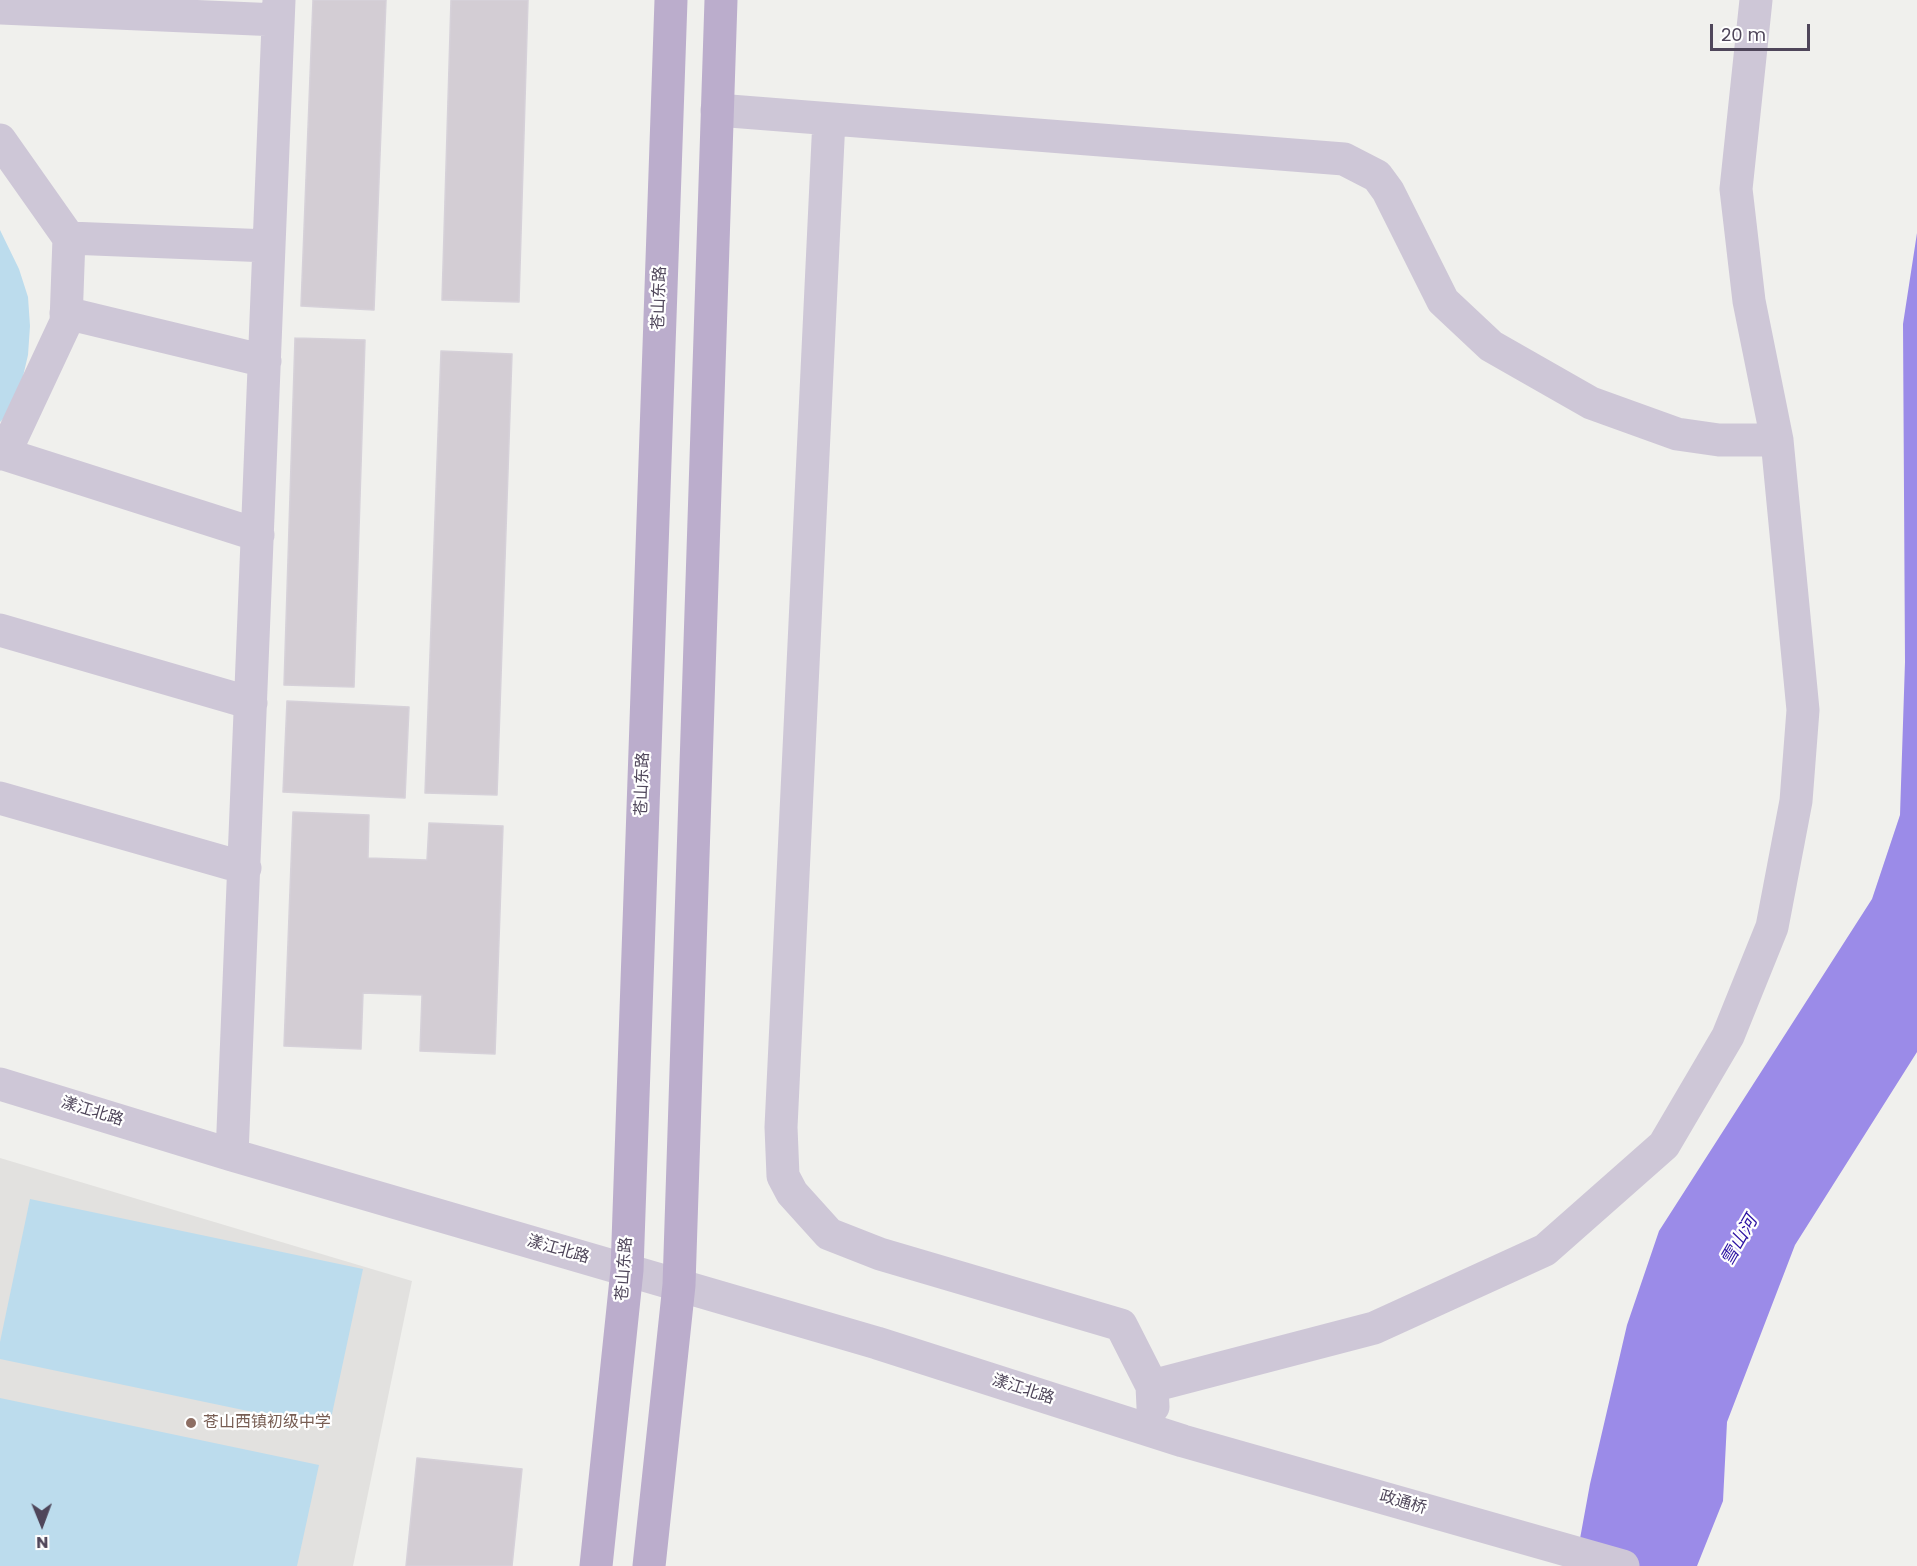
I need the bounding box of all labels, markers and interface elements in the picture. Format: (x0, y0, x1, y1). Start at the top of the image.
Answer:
scale bar (1713, 12, 1814, 50)
text: 20 m (1721, 22, 1766, 47)
street label: 苍山东路 (649, 266, 671, 330)
street label: 苍山东路 (632, 752, 654, 816)
street label: 漾江北路 (59, 1093, 125, 1131)
water label: 雪山河 (1717, 1212, 1763, 1270)
street label: 漾江北路 (525, 1232, 591, 1268)
street label: 苍山东路 (613, 1236, 637, 1302)
street label: 漾江北路 (990, 1371, 1056, 1409)
place label: 苍山西镇初级中学 (203, 1413, 331, 1433)
marker: 苍山西镇初级中学 (184, 1416, 198, 1430)
street label: 政通桥 (1377, 1487, 1429, 1519)
north arrow (12, 1494, 72, 1554)
text: N (36, 1531, 49, 1554)

